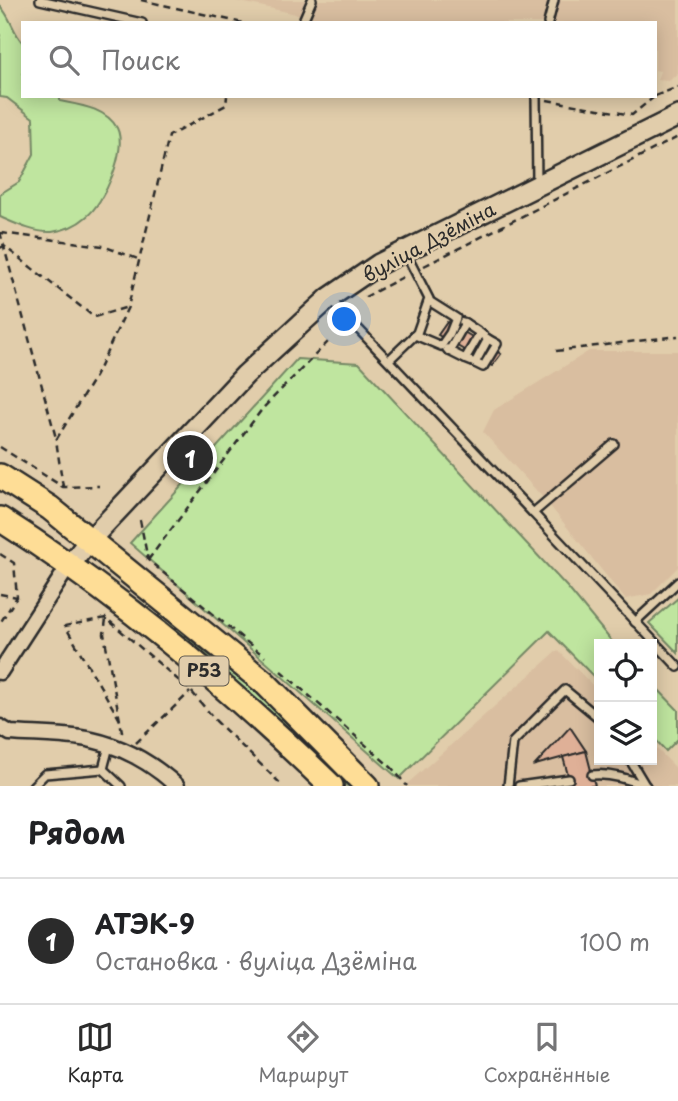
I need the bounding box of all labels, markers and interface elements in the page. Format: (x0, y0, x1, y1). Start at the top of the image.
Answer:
search box (21, 21, 657, 98)
text: Поиск (101, 40, 180, 79)
icon: search (45, 41, 83, 79)
street label: вуліца Дзёміна (357, 194, 500, 288)
your location (327, 302, 361, 336)
pin: 1 (167, 432, 213, 484)
map controls (594, 639, 657, 765)
button: locate (594, 639, 657, 702)
road number: Р53 (180, 656, 228, 686)
button: layers (594, 702, 657, 765)
text: Рядом (28, 809, 126, 854)
text: АТЭК-9 (95, 904, 195, 943)
text: 1 (46, 924, 57, 959)
text: 100 m (580, 924, 650, 959)
text: Остановка · вуліца Дзёміна (95, 943, 417, 978)
tab: Карта (68, 1018, 123, 1088)
tab: Маршрут (258, 1018, 348, 1088)
tab: Сохранённые (483, 1018, 610, 1088)

